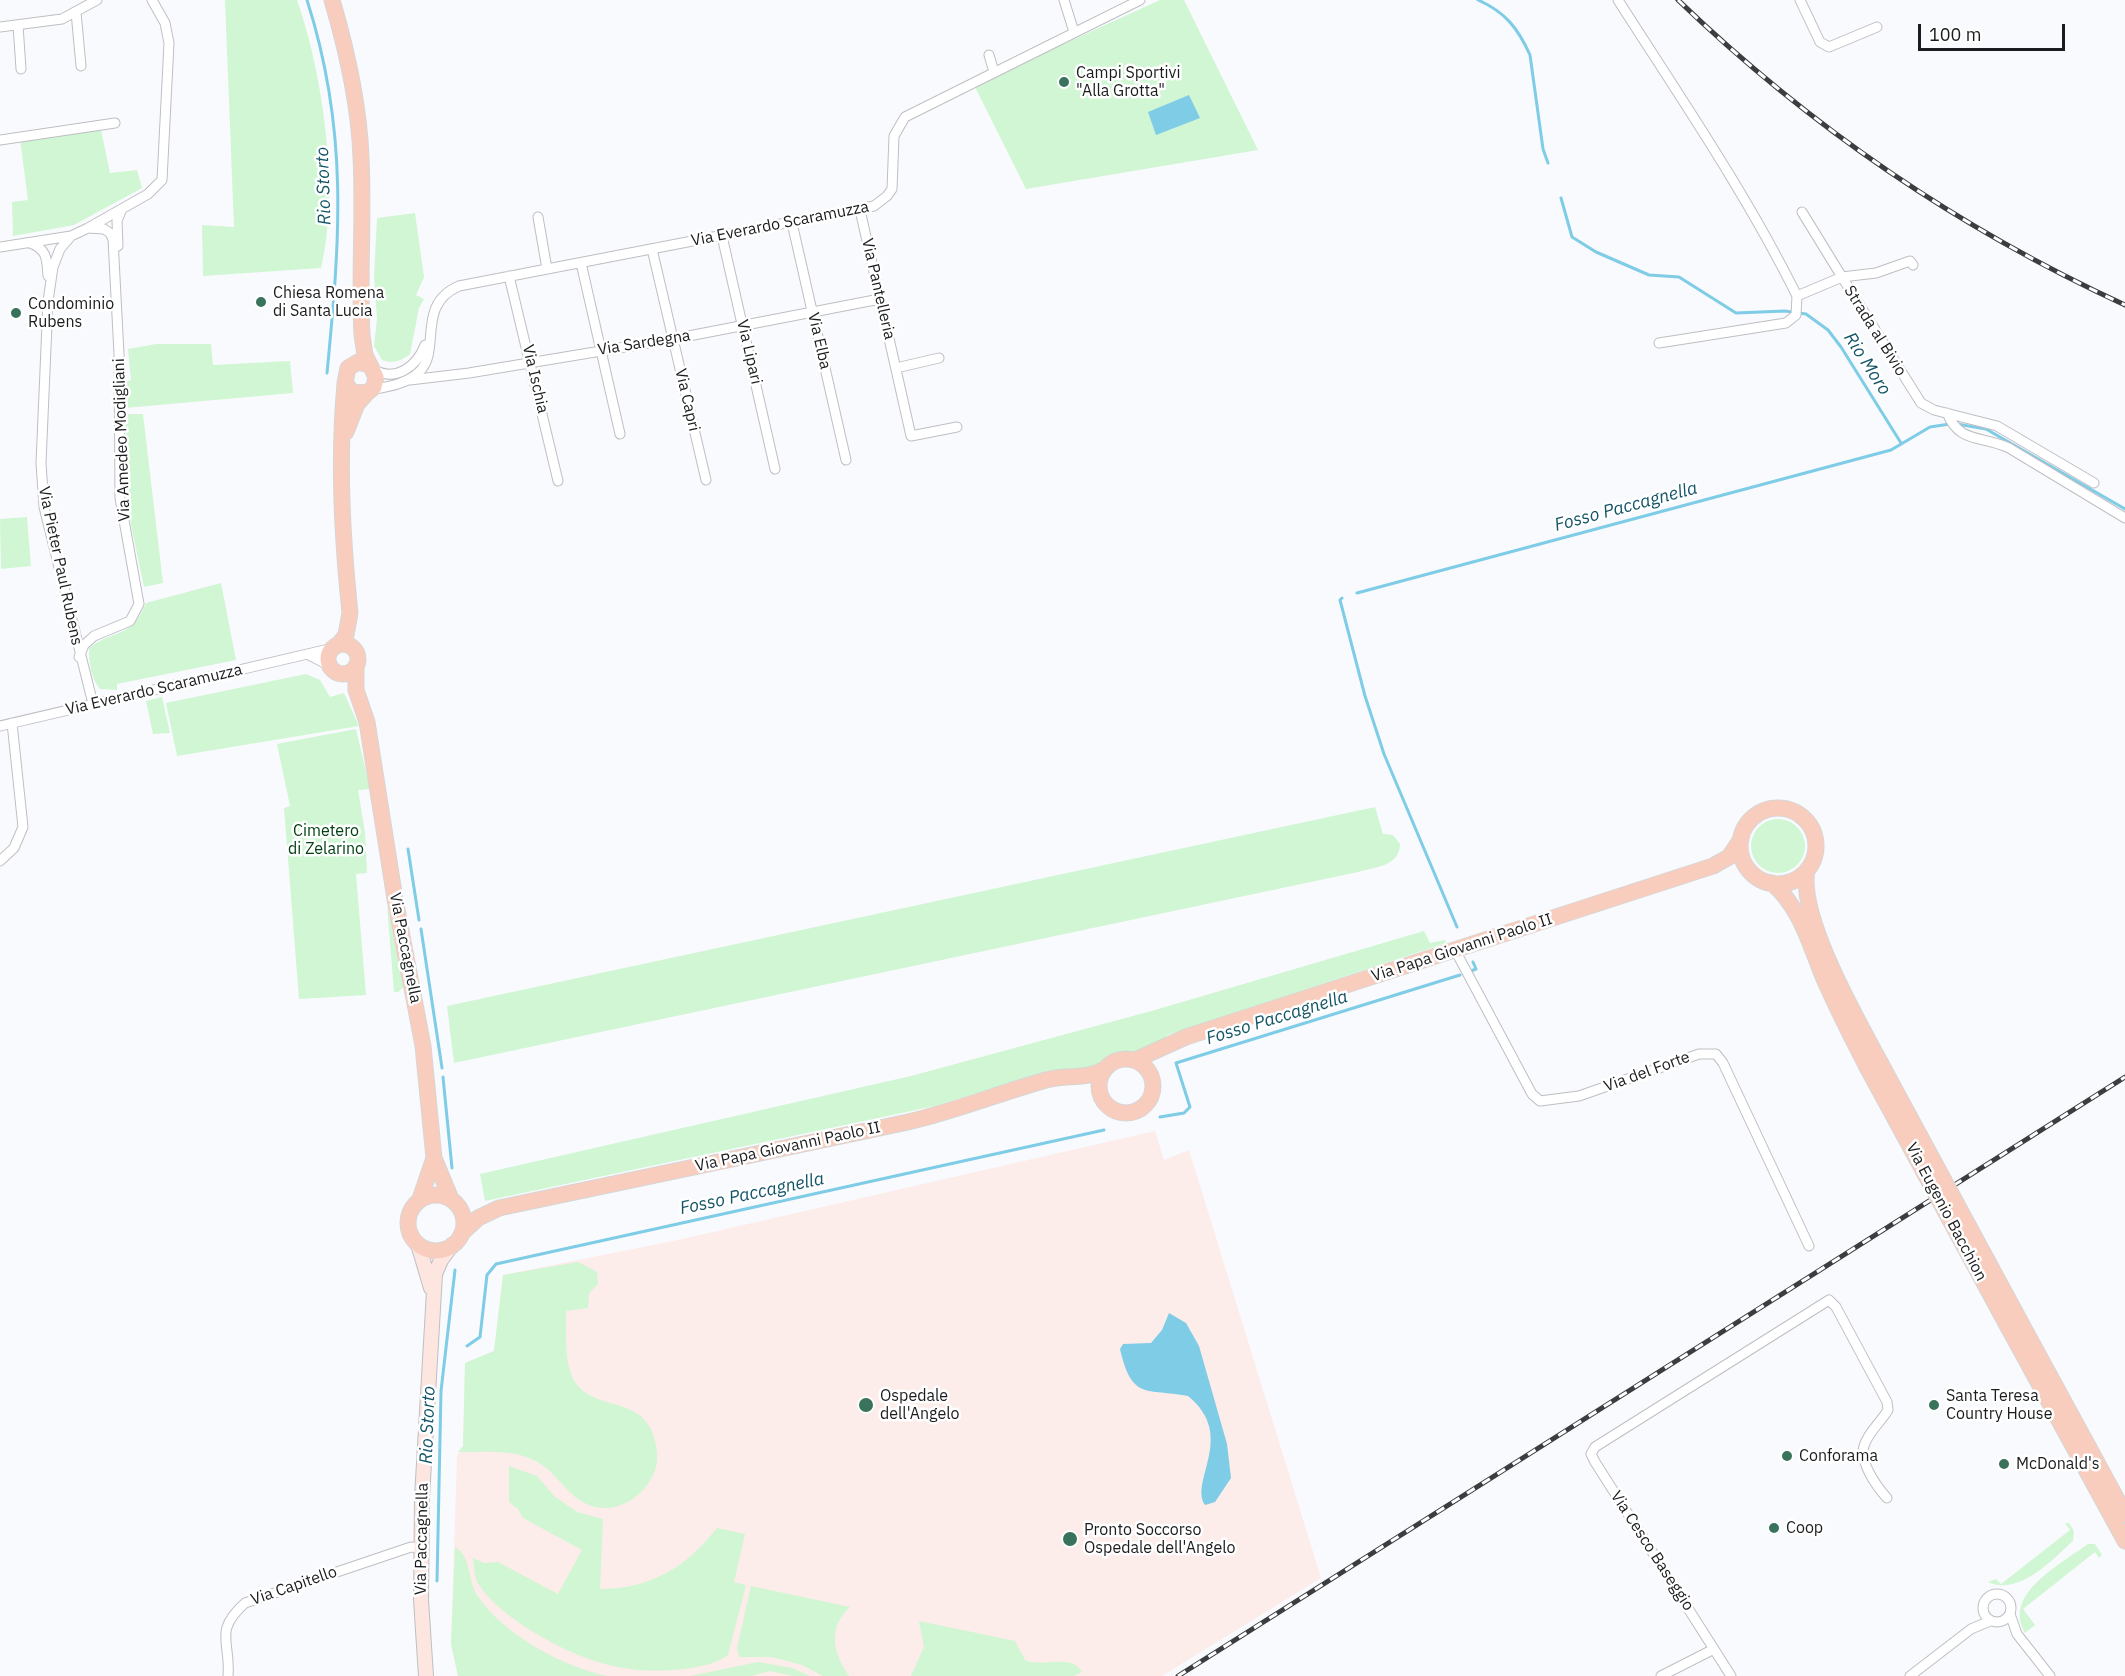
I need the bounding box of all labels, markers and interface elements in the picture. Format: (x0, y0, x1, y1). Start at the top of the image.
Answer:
scale bar (1921, 12, 2068, 50)
text: 100 m (1929, 23, 1981, 46)
place label: Campi Sportivi "Alla Grotta" (1076, 63, 1180, 101)
marker: Campi Sportivi "Alla Grotta" (1057, 75, 1071, 89)
water label: Rio Storto (312, 146, 336, 226)
street label: Via Everardo Scaramuzza (689, 197, 871, 251)
street label: Via Pantelleria (857, 236, 899, 342)
street label: Strada al Bivio (1840, 282, 1910, 380)
place label: Chiesa Romena di Santa Lucia (273, 283, 384, 321)
place label: Condominio Rubens (28, 294, 114, 332)
marker: Chiesa Romena di Santa Lucia (254, 295, 268, 309)
marker: Condominio Rubens (9, 306, 23, 320)
street label: Via Elba (803, 311, 835, 371)
street label: Via Lipari (732, 318, 766, 386)
street label: Via Sardegna (596, 326, 692, 360)
water label: Rio Moro (1839, 329, 1895, 399)
street label: Via Ischia (518, 343, 552, 415)
street label: Via Amedeo Modigliani (110, 358, 134, 522)
street label: Via Capri (670, 367, 704, 433)
water label: Fosso Paccagnella (1552, 478, 1700, 536)
street label: Via Pieter Paul Rubens (34, 485, 86, 647)
street label: Via Everardo Scaramuzza (64, 660, 244, 720)
park label: Cimetero di Zelarino (288, 821, 364, 859)
street label: Via Paccagnella (385, 891, 425, 1005)
street label: Via Papa Giovanni Paolo II (1369, 910, 1555, 986)
water label: Fosso Paccagnella (1203, 986, 1351, 1050)
street label: Via del Forte (1601, 1048, 1693, 1096)
street label: Via Papa Giovanni Paolo II (694, 1118, 882, 1176)
street label: Via Eugenio Bacchion (1901, 1140, 1991, 1284)
water label: Fosso Paccagnella (678, 1168, 826, 1220)
water label: Rio Storto (416, 1385, 440, 1465)
place label: Ospedale dell'Angelo (880, 1386, 960, 1424)
place label: Santa Teresa Country House (1946, 1386, 2052, 1424)
marker: Ospedale dell'Angelo (857, 1396, 875, 1414)
marker: Santa Teresa Country House (1927, 1398, 1941, 1412)
place label: Conforama (1799, 1446, 1878, 1466)
marker: Conforama (1780, 1449, 1794, 1463)
place label: McDonald's (2016, 1454, 2100, 1474)
marker: McDonald's (1997, 1457, 2011, 1471)
street label: Via Paccagnella (411, 1483, 433, 1595)
street label: Via Cesco Baseggio (1606, 1488, 1698, 1614)
place label: Coop (1786, 1518, 1823, 1538)
place label: Pronto Soccorso Ospedale dell'Angelo (1084, 1520, 1235, 1558)
marker: Coop (1767, 1521, 1781, 1535)
marker: Pronto Soccorso Ospedale dell'Angelo (1061, 1530, 1079, 1548)
street label: Via Capitello (248, 1562, 340, 1610)

